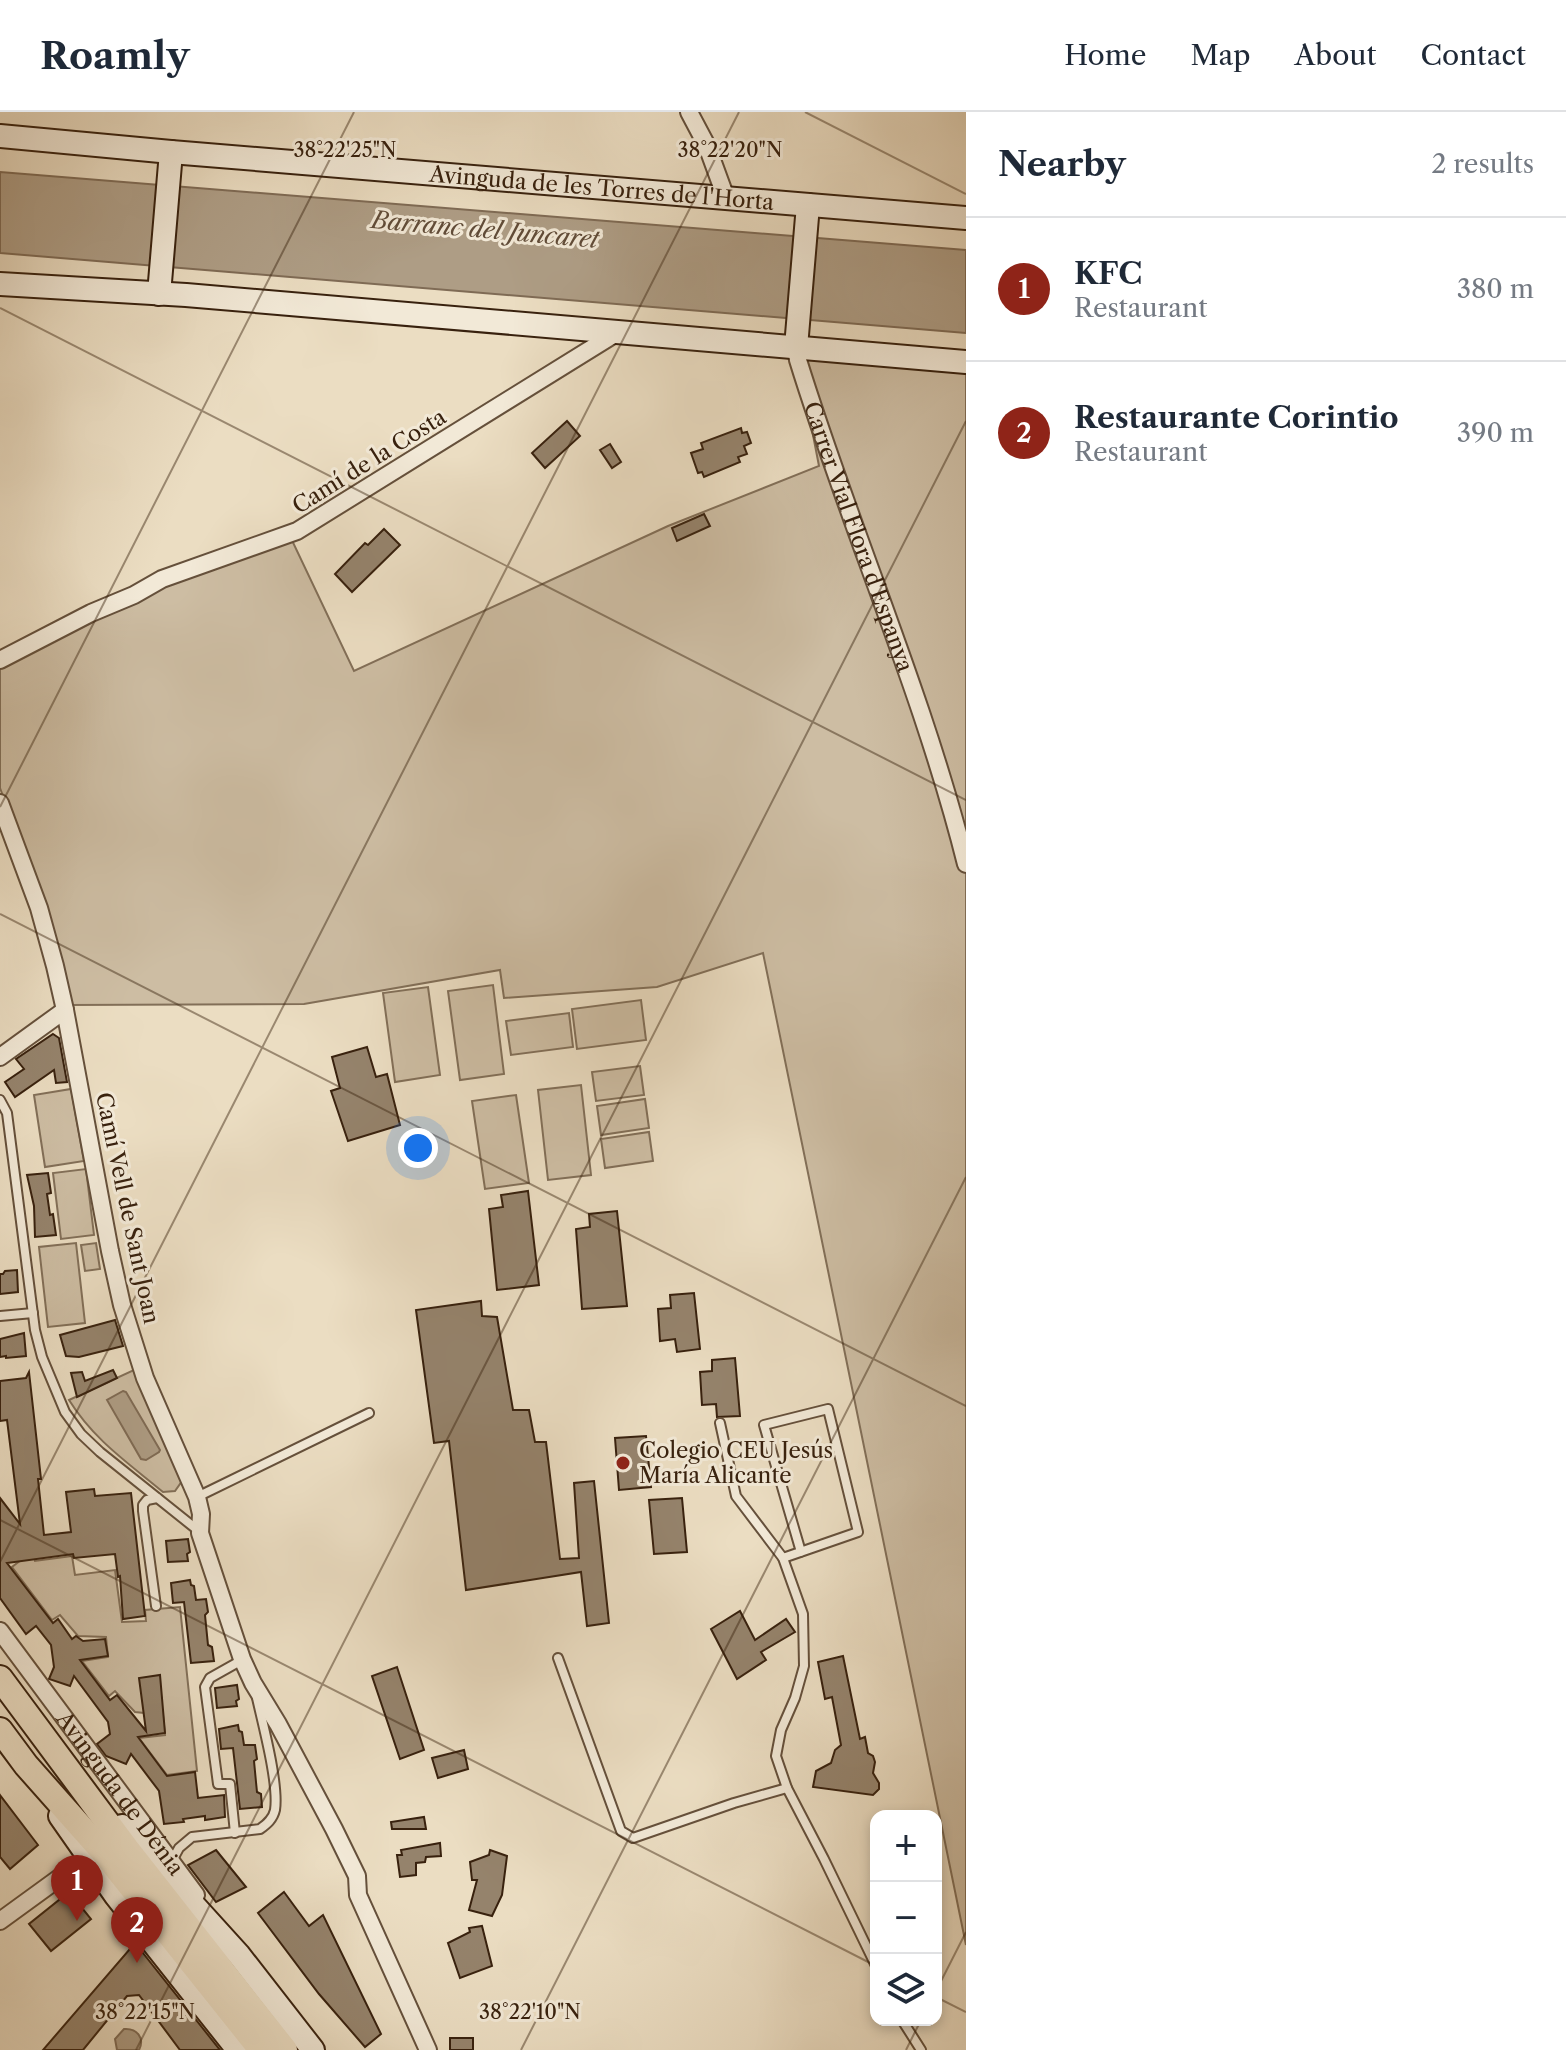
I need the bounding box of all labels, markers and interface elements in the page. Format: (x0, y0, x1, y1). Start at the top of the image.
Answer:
text: Roamly (40, 32, 189, 79)
text: Home (1064, 38, 1146, 72)
text: Map (1190, 38, 1250, 72)
text: About (1294, 38, 1376, 72)
text: Contact (1420, 38, 1526, 72)
text: 38°22'25"N (293, 138, 397, 162)
text: 38°22'20"N (678, 138, 782, 162)
text: Nearby (998, 143, 1126, 185)
text: 2 results (1431, 148, 1534, 180)
street label: Avinguda de les Torres de l'Horta (427, 160, 776, 216)
water label: Barranc del Juncaret (368, 205, 601, 254)
text: KFC (1074, 255, 1142, 292)
text: 1 (1018, 273, 1030, 305)
text: 380 m (1457, 273, 1534, 305)
text: Restaurant (1074, 292, 1208, 324)
street label: Carrer Vial Flora d'Espanya (798, 398, 919, 676)
text: Restaurante Corintio (1074, 399, 1398, 436)
street label: Camí de la Costa (287, 403, 451, 520)
text: 2 (1016, 417, 1032, 449)
text: 390 m (1457, 417, 1534, 449)
text: Restaurant (1074, 436, 1208, 468)
street label: Camí Vell de Sant Joan (90, 1090, 165, 1327)
your location (398, 1128, 438, 1168)
place label: Colegio CEU Jesús María Alicante (639, 1437, 833, 1489)
marker: Colegio CEU Jesús María Alicante (614, 1454, 632, 1472)
street label: Avinguda de Dénia (50, 1706, 190, 1881)
map controls (870, 1810, 942, 2026)
button: + (870, 1810, 942, 1882)
pin: 1 (51, 1855, 103, 1921)
button: − (870, 1882, 942, 1954)
pin: 2 (111, 1897, 163, 1963)
button: layers (870, 1954, 942, 2026)
text: 38°22'15"N (95, 2000, 195, 2024)
text: 38°22'10"N (479, 2000, 581, 2024)

